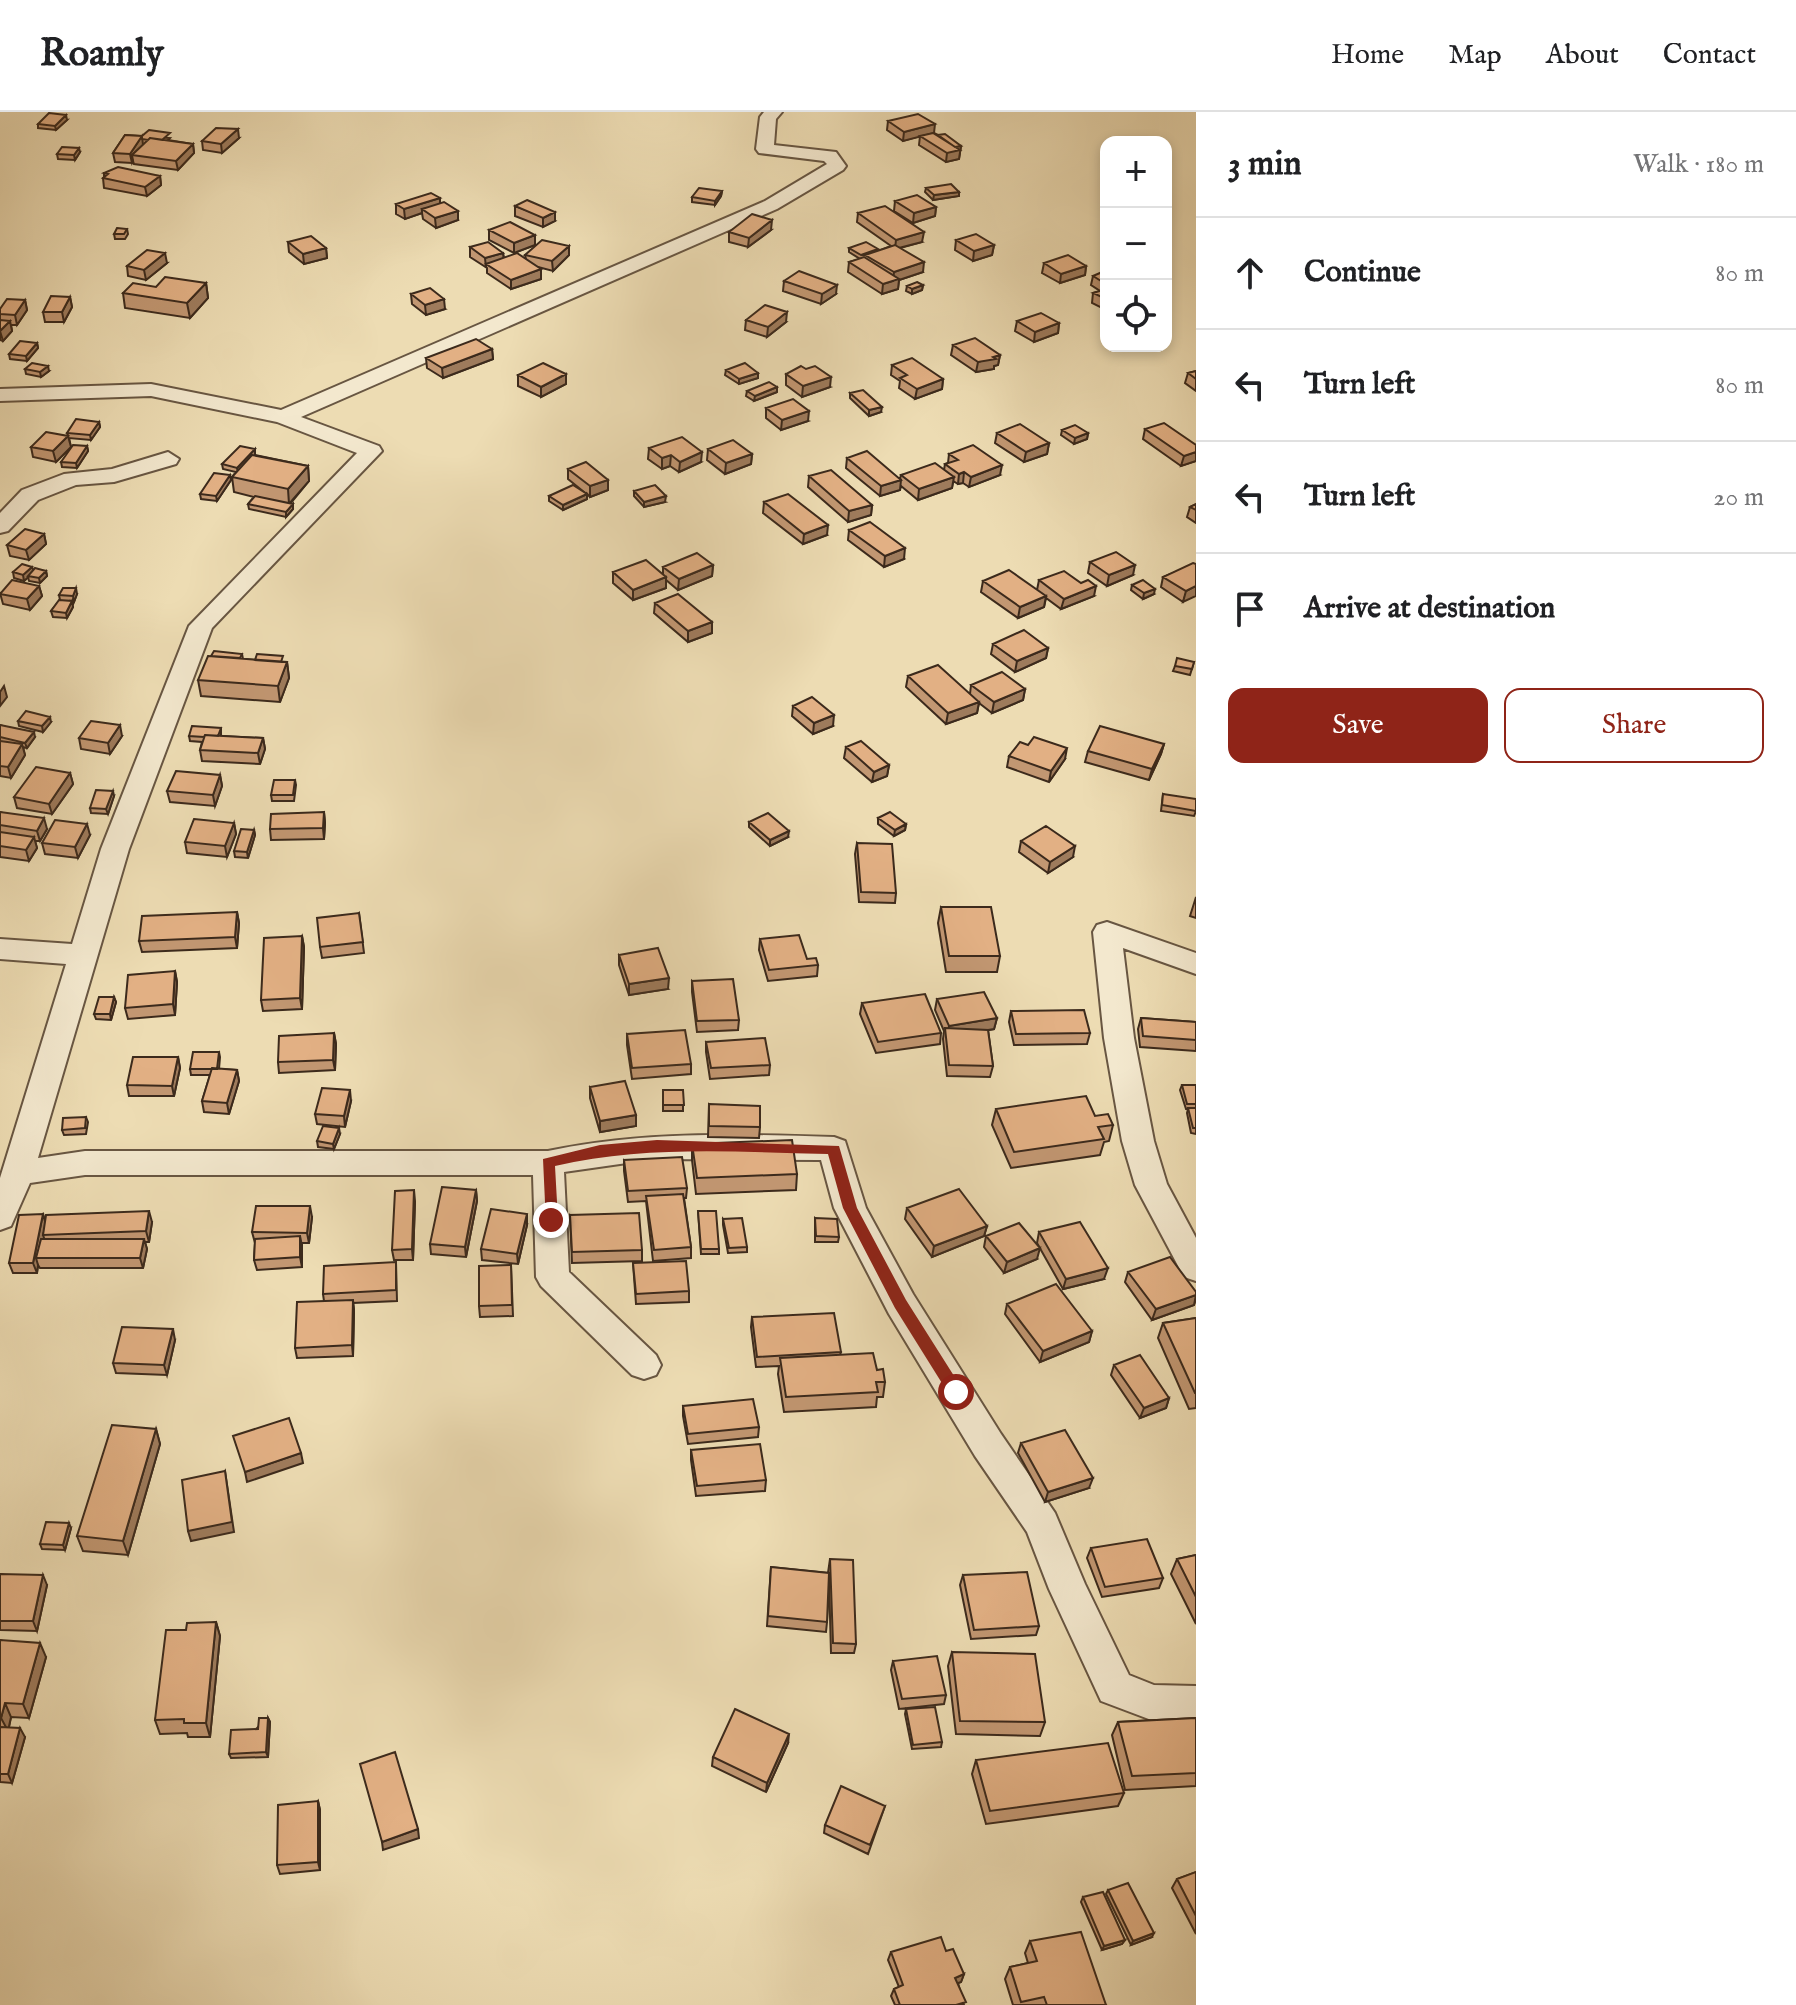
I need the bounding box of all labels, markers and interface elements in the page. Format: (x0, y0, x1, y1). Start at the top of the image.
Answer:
text: Roamly (40, 31, 164, 79)
text: Home (1331, 38, 1404, 73)
text: Map (1448, 38, 1502, 73)
text: About (1546, 38, 1619, 73)
text: Contact (1663, 38, 1756, 73)
map controls (1100, 136, 1172, 352)
button: + (1100, 136, 1172, 208)
text: 3 min (1228, 143, 1302, 186)
text: Walk · 180 m (1633, 148, 1764, 181)
button: − (1100, 208, 1172, 280)
icon: ahead (1228, 251, 1272, 295)
text: Continue (1304, 254, 1421, 292)
text: 80 m (1715, 257, 1764, 290)
button: locate (1100, 280, 1172, 352)
icon: left (1228, 363, 1272, 407)
text: Turn left (1304, 366, 1415, 404)
text: 80 m (1715, 369, 1764, 402)
icon: left (1228, 475, 1272, 519)
text: Turn left (1304, 478, 1415, 516)
text: 20 m (1713, 481, 1764, 514)
icon: arrive (1228, 587, 1272, 631)
text: Arrive at destination (1304, 590, 1555, 628)
button: Save (1228, 688, 1488, 763)
button: Share (1504, 688, 1764, 763)
route end (533, 1202, 569, 1238)
route start (938, 1374, 974, 1410)

